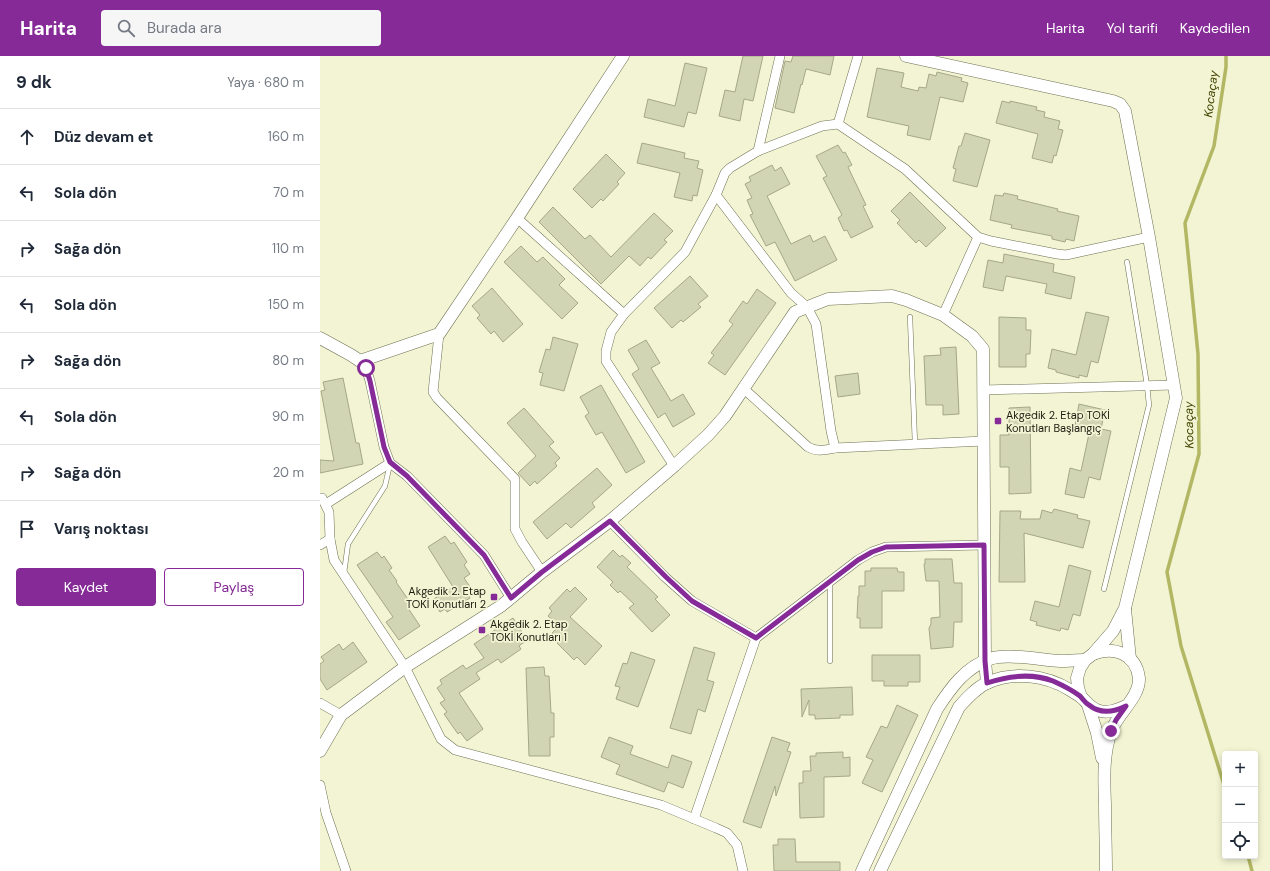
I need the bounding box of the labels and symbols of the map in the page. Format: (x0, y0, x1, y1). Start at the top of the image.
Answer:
water label: Kocaçay (1200, 69, 1222, 118)
route start (357, 359, 375, 377)
water label: Kocaçay (1181, 401, 1197, 449)
place label: Akgedik 2. Etap TOKİ Konutları Başlangıç (1006, 408, 1110, 435)
marker: Akgedik 2. Etap TOKİ Konutları Başlangıç (993, 416, 1003, 426)
place label: Akgedik 2. Etap TOKİ Konutları 2 (406, 584, 486, 611)
marker: Akgedik 2. Etap TOKİ Konutları 2 (489, 592, 499, 602)
place label: Akgedik 2. Etap TOKİ Konutları 1 (490, 617, 568, 644)
marker: Akgedik 2. Etap TOKİ Konutları 1 (477, 625, 487, 635)
route end (1102, 722, 1120, 740)

